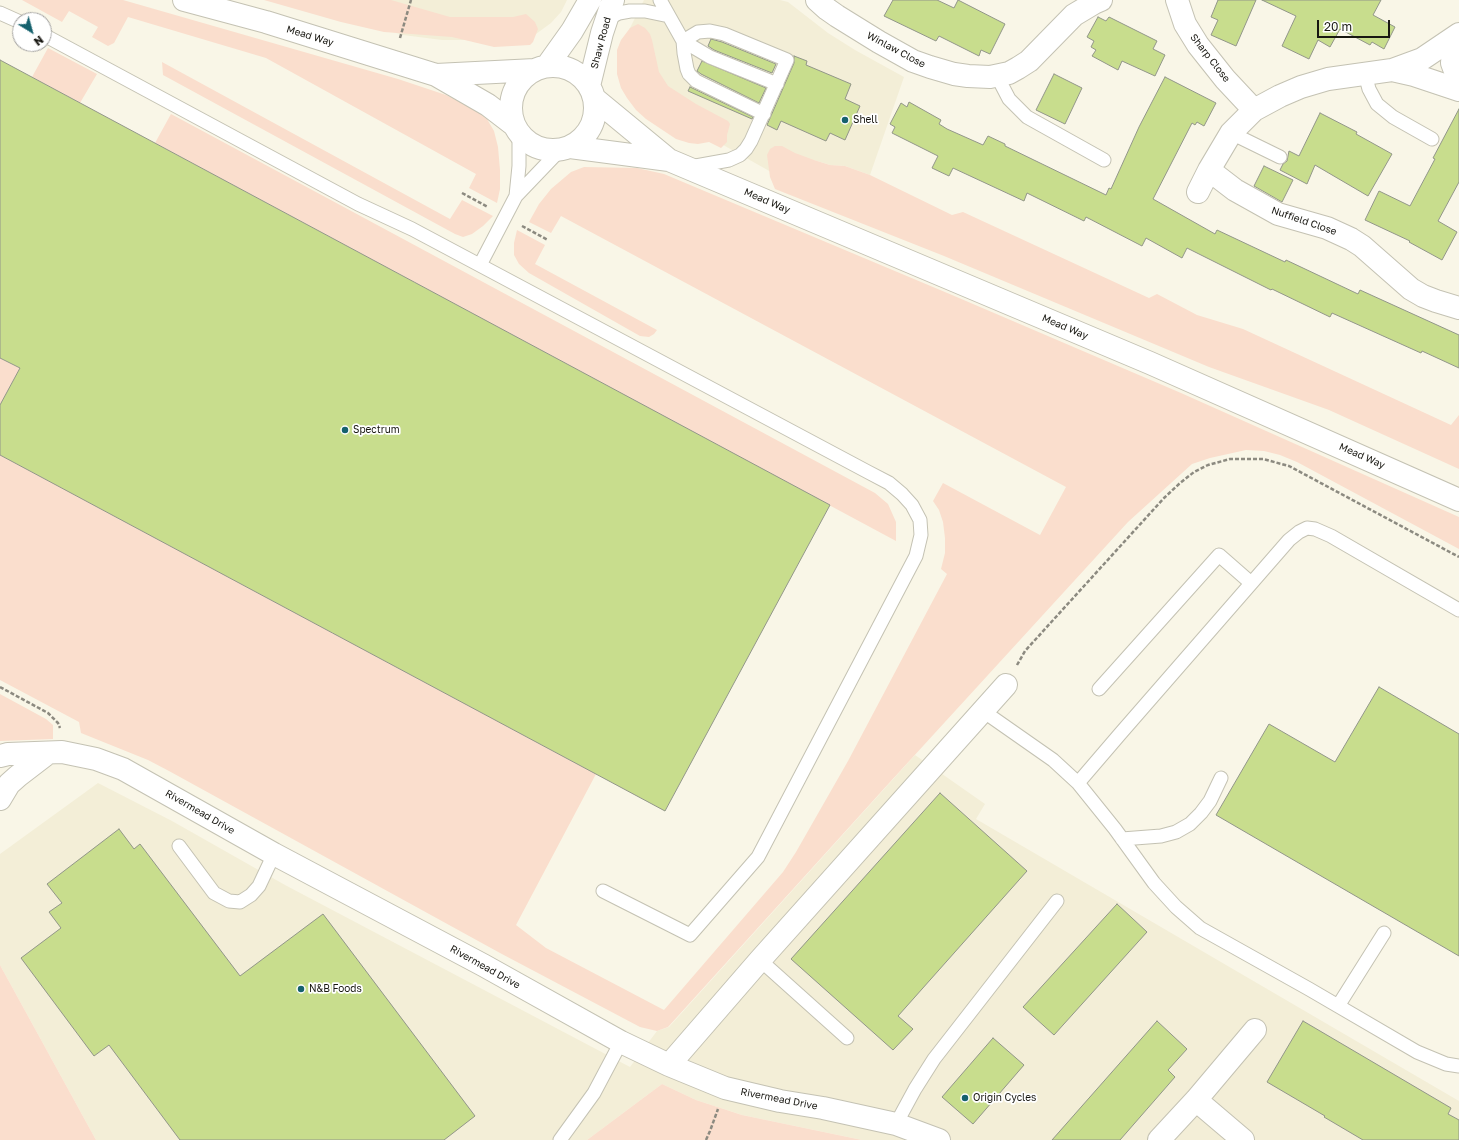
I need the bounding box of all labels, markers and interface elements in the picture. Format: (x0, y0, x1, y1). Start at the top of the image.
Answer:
north arrow (12, 12, 52, 52)
scale bar (1319, 12, 1392, 38)
street label: Shaw Road (588, 16, 614, 70)
text: 20 m (1324, 19, 1352, 34)
street label: Mead Way (285, 23, 335, 49)
street label: Winlaw Close (865, 29, 927, 71)
street label: Sharp Close (1187, 32, 1233, 84)
text: N (32, 33, 46, 49)
place label: Shell (853, 114, 878, 126)
marker: Shell (840, 115, 850, 125)
street label: Mead Way (742, 186, 792, 216)
street label: Nuffield Close (1270, 204, 1338, 238)
street label: Mead Way (1040, 312, 1090, 342)
place label: Spectrum (353, 424, 400, 436)
marker: Spectrum (340, 425, 350, 435)
street label: Mead Way (1337, 441, 1387, 471)
street label: Rivermead Drive (163, 787, 237, 837)
street label: Rivermead Drive (448, 943, 522, 991)
place label: N&B Foods (309, 983, 362, 995)
marker: N&B Foods (296, 984, 306, 994)
street label: Rivermead Drive (739, 1086, 819, 1112)
place label: Origin Cycles (973, 1092, 1036, 1104)
marker: Origin Cycles (960, 1093, 970, 1103)

